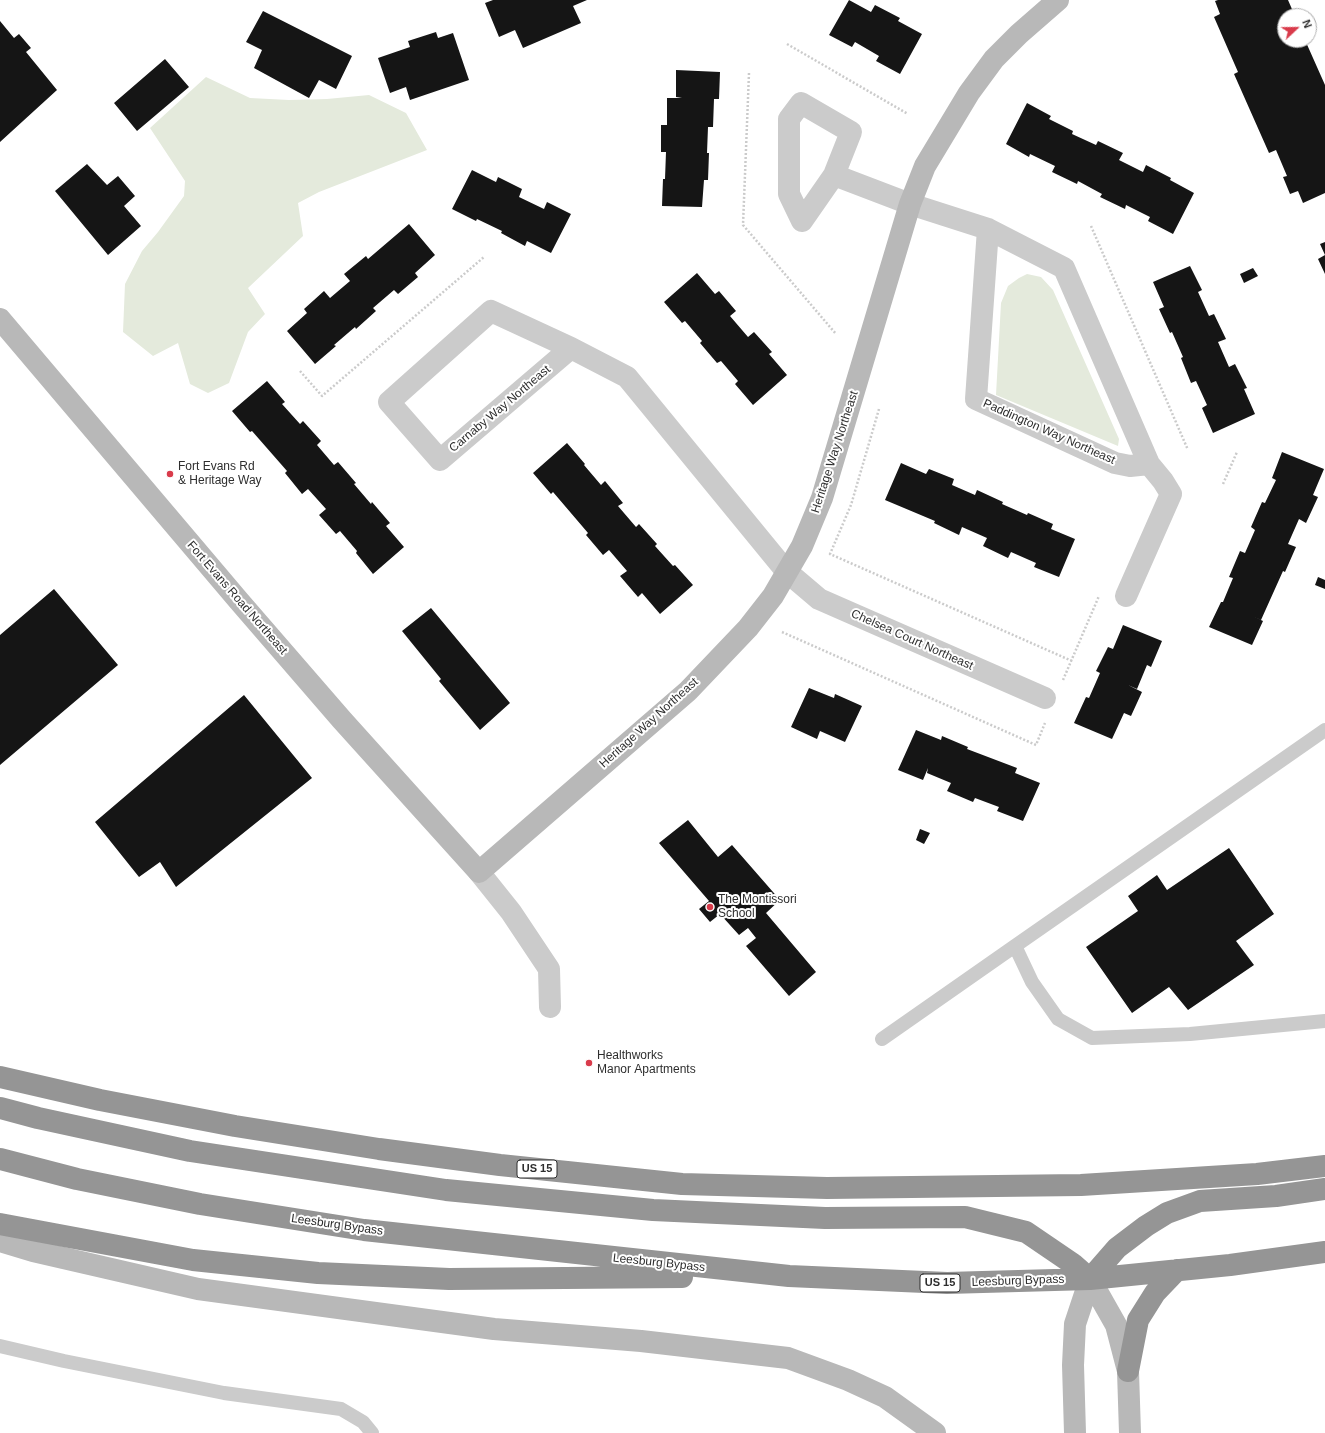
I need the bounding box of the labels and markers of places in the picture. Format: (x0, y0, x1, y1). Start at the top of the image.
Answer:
place label: Fort Evans Rd & Heritage Way (178, 460, 262, 488)
marker: Fort Evans Rd & Heritage Way (165, 469, 175, 479)
place label: The Montissori School (718, 893, 797, 921)
marker: The Montissori School (705, 902, 715, 912)
place label: Healthworks Manor Apartments (597, 1049, 696, 1077)
marker: Healthworks Manor Apartments (584, 1058, 594, 1068)

